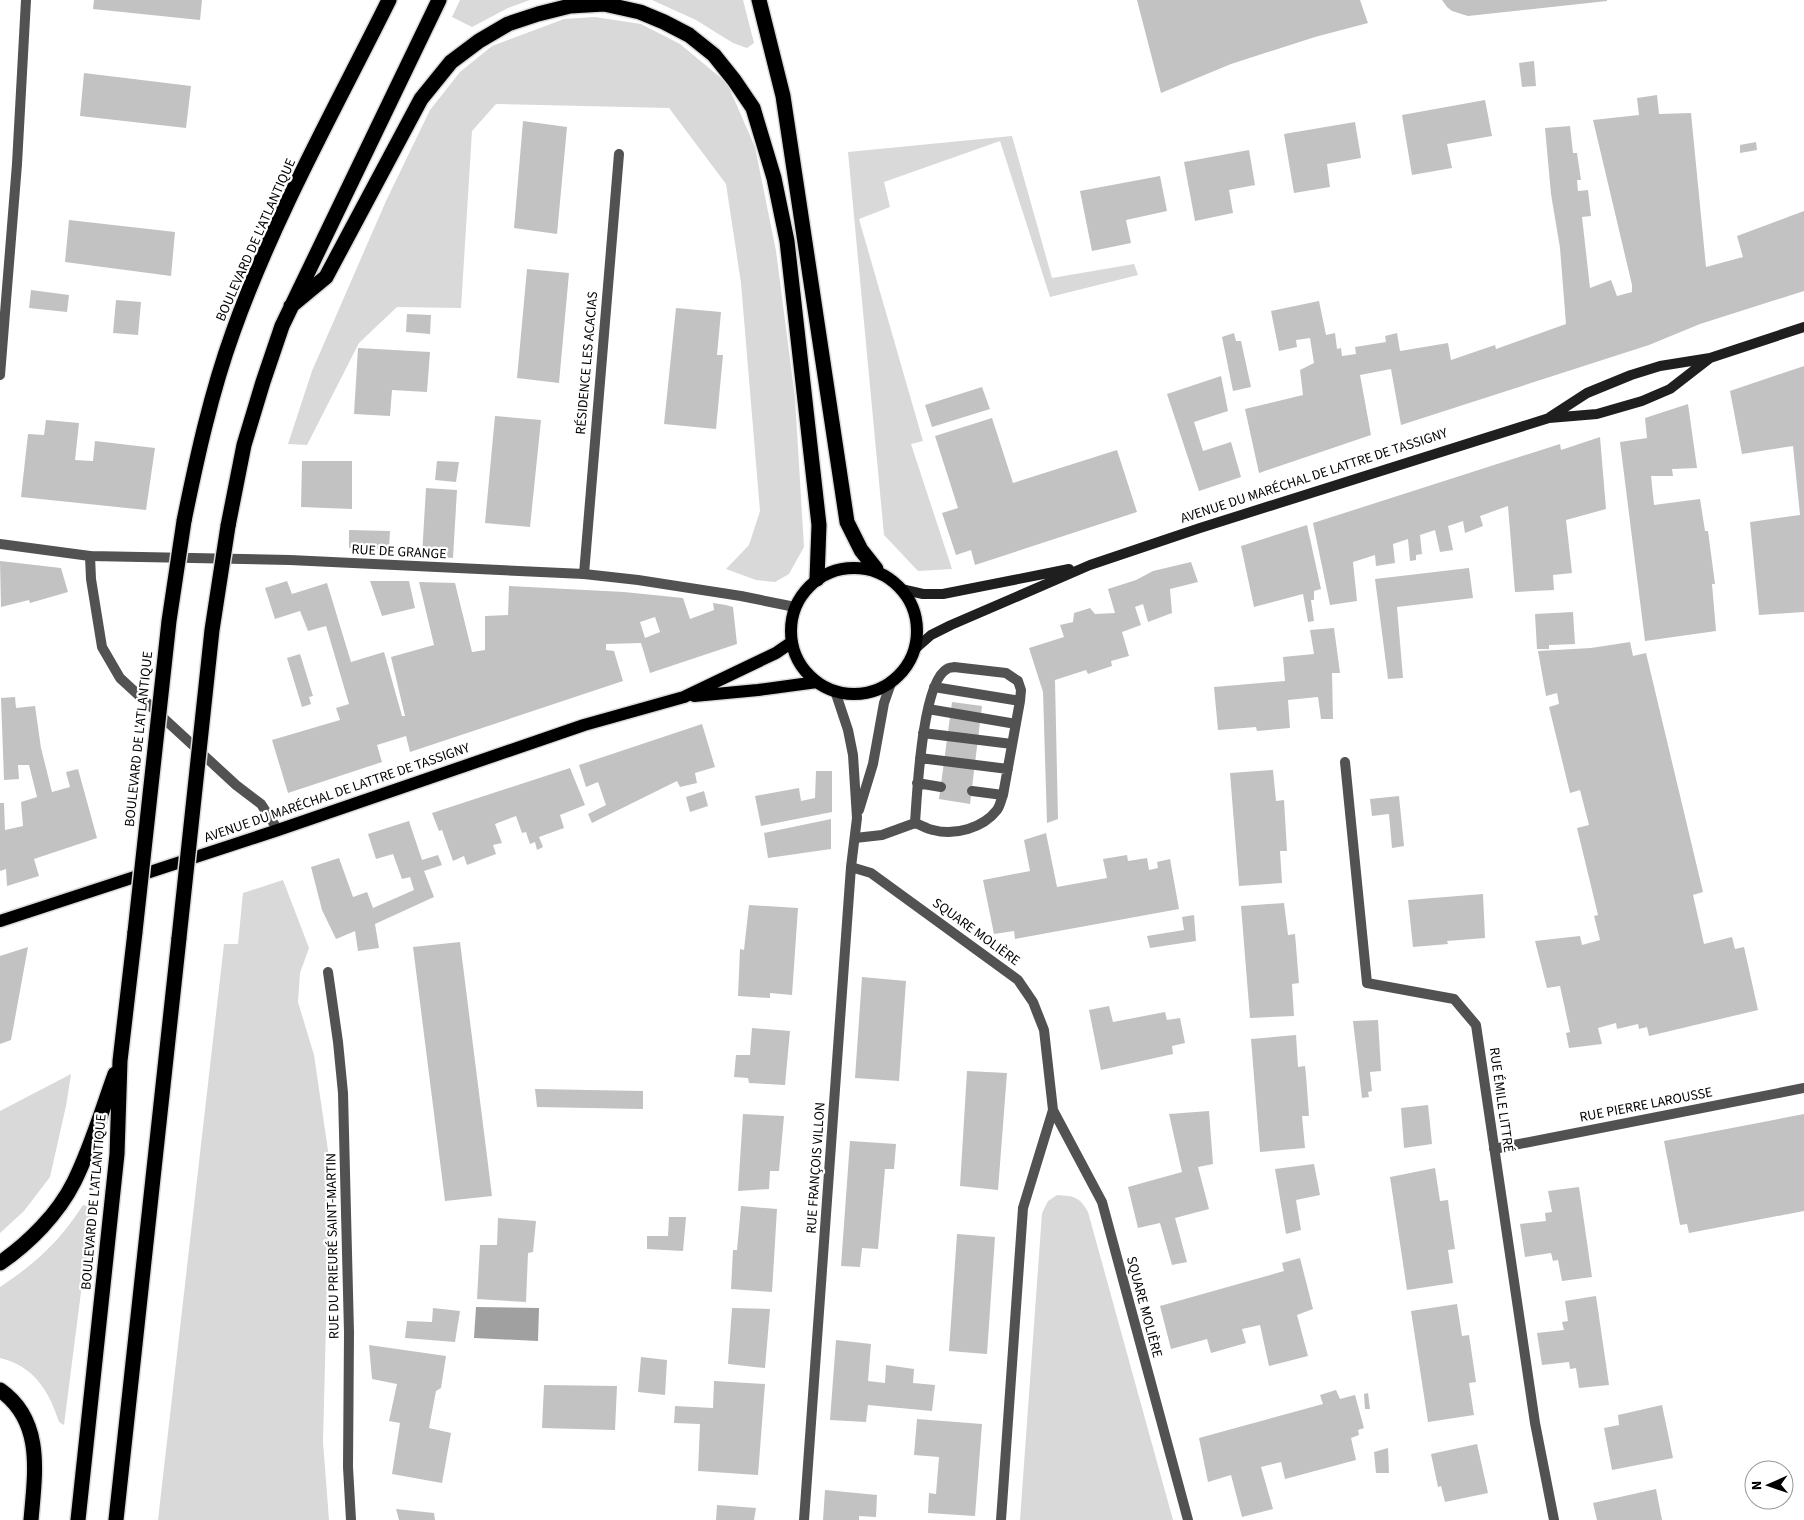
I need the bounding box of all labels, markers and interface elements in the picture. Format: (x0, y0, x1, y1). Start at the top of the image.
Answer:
street label: BOULEVARD DE L'ATLANTIQUE (211, 155, 301, 325)
street label: RÉSIDENCE LES ACACIAS (571, 290, 603, 436)
street label: AVENUE DU MARÉCHAL DE LATTRE DE TASSIGNY (1178, 423, 1451, 529)
street label: RUE DE GRANGE (351, 540, 447, 564)
street label: BOULEVARD DE L'ATLANTIQUE (120, 650, 158, 828)
street label: AVENUE DU MARÉCHAL DE LATTRE DE TASSIGNY (201, 738, 473, 848)
street label: SQUARE MOLIÈRE (928, 893, 1024, 971)
street label: RUE ÉMILE LITTRÉ (1484, 1046, 1518, 1154)
street label: RUE PIERRE LAROUSSE (1578, 1082, 1714, 1128)
street label: RUE FRANÇOIS VILLON (801, 1101, 831, 1235)
street label: BOULEVARD DE L'ATLANTIQUE (76, 1113, 112, 1291)
street label: RUE DU PRIEURÉ SAINT-MARTIN (321, 1153, 345, 1339)
street label: SQUARE MOLIÈRE (1121, 1254, 1167, 1360)
north arrow (1744, 1460, 1794, 1510)
text: N (1747, 1480, 1767, 1490)

